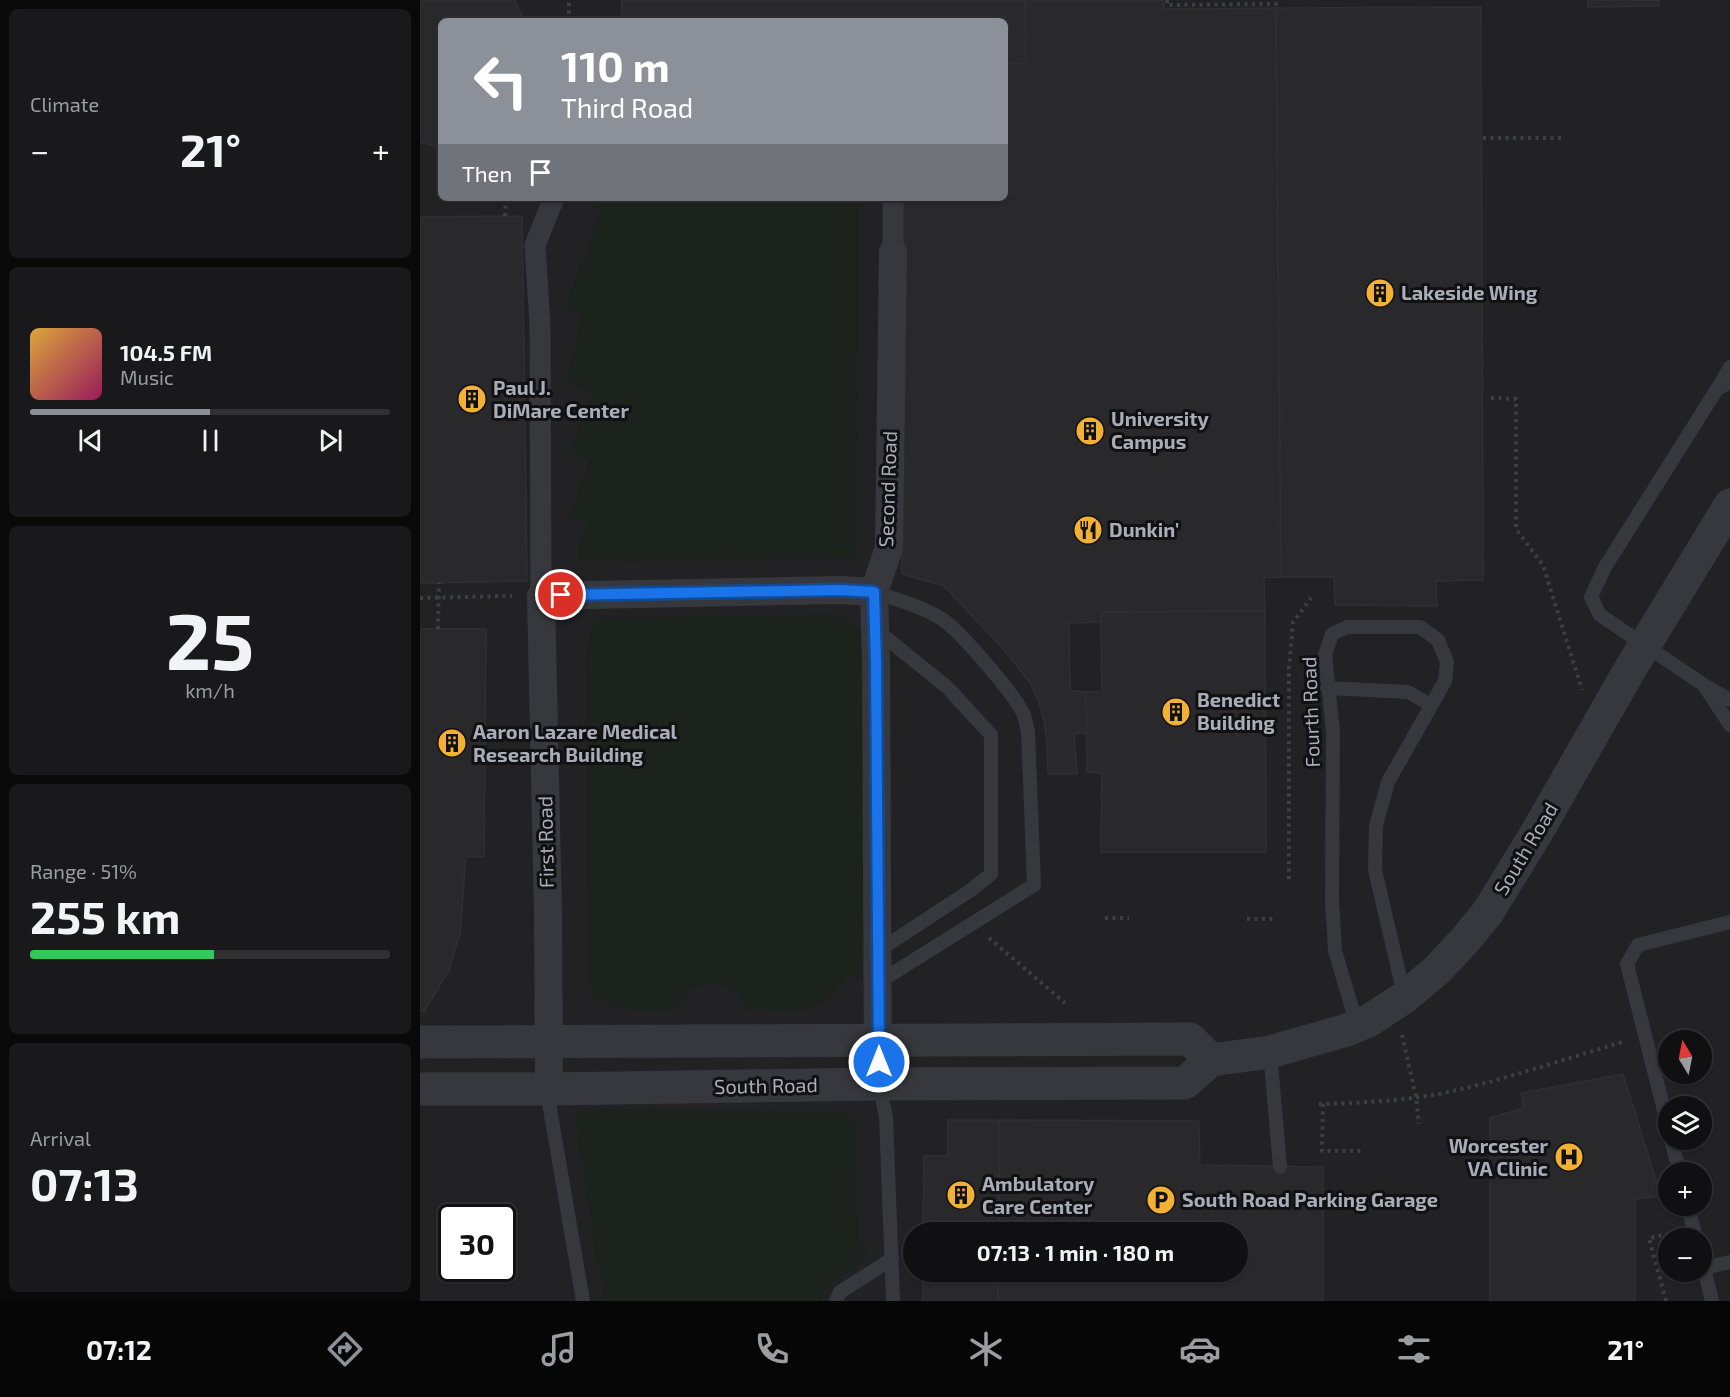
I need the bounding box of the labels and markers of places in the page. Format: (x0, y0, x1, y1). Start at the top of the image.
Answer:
building icon: Lakeside Wing (1364, 277, 1396, 309)
place label: Lakeside Wing (1401, 280, 1538, 304)
place label: Paul J. DiMare Center (493, 375, 629, 422)
building icon: Paul J. DiMare Center (456, 383, 488, 415)
place label: University Campus (1111, 406, 1210, 453)
building icon: University Campus (1074, 415, 1106, 447)
restaurant icon: Dunkin' (1072, 514, 1104, 546)
place label: Dunkin' (1109, 517, 1179, 541)
pin (535, 569, 586, 620)
place label: Benedict Building (1197, 687, 1280, 734)
building icon: Benedict Building (1160, 696, 1192, 728)
place label: Aaron Lazare Medical Research Building (473, 719, 678, 766)
building icon: Aaron Lazare Medical Research Building (436, 727, 468, 759)
place label: Worcester VA Clinic (1449, 1133, 1548, 1180)
hospital icon: Worcester VA Clinic (1553, 1141, 1585, 1173)
place label: Ambulatory Care Center (982, 1171, 1095, 1218)
building icon: Ambulatory Care Center (945, 1179, 977, 1211)
parking icon: South Road Parking Garage (1145, 1184, 1177, 1216)
place label: South Road Parking Garage (1182, 1187, 1438, 1211)

